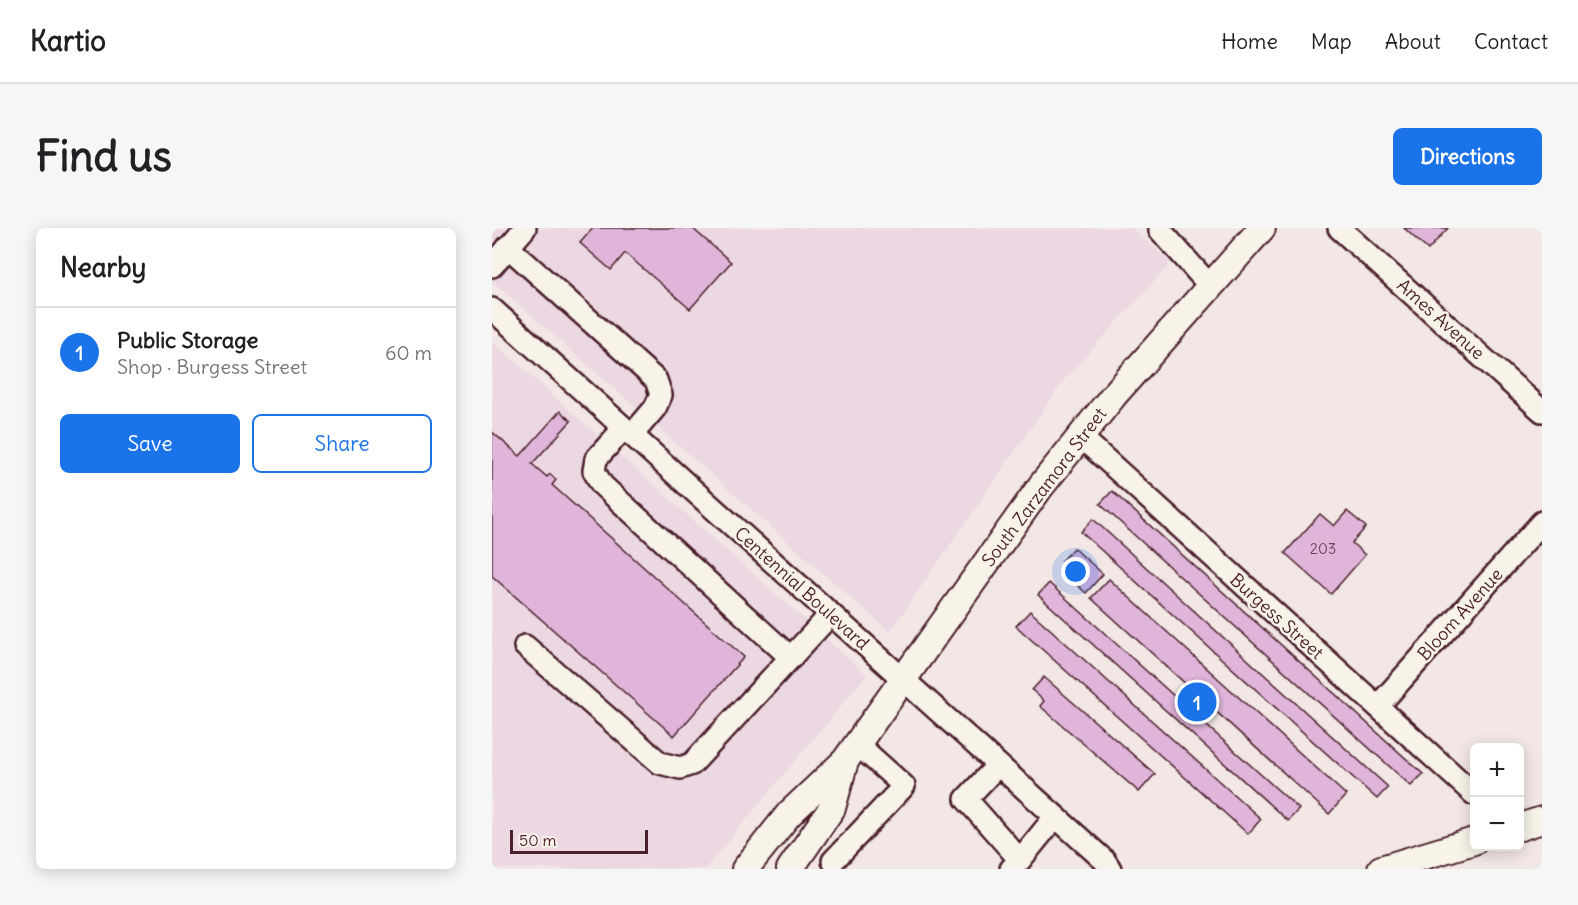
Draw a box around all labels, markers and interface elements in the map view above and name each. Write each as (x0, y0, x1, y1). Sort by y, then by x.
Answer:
text: Kartio (30, 23, 106, 59)
text: Home (1221, 28, 1278, 55)
text: Map (1311, 28, 1352, 55)
text: About (1385, 28, 1441, 55)
text: Contact (1474, 28, 1548, 55)
button: Directions (1393, 128, 1542, 185)
text: Find us (36, 130, 172, 182)
text: Nearby (60, 251, 146, 284)
street label: Ames Avenue (1392, 274, 1490, 364)
text: Public Storage (117, 326, 258, 354)
text: 1 (76, 340, 83, 365)
text: 60 m (385, 340, 432, 365)
text: Shop · Burgess Street (117, 354, 307, 379)
street label: South Zarzamora Street (977, 403, 1111, 571)
button: Save (60, 414, 240, 473)
button: Share (252, 414, 432, 473)
street label: Centennial Boulevard (730, 522, 874, 655)
house number: 203 (1310, 539, 1336, 558)
your location (1061, 557, 1090, 586)
street label: Bloom Avenue (1412, 563, 1508, 665)
street label: Burgess Street (1225, 568, 1329, 664)
pin: 1 (1178, 680, 1216, 724)
map controls (1470, 743, 1524, 851)
button: + (1470, 743, 1524, 797)
button: − (1470, 797, 1524, 851)
scale bar (510, 827, 648, 854)
text: 50 m (519, 830, 557, 850)

